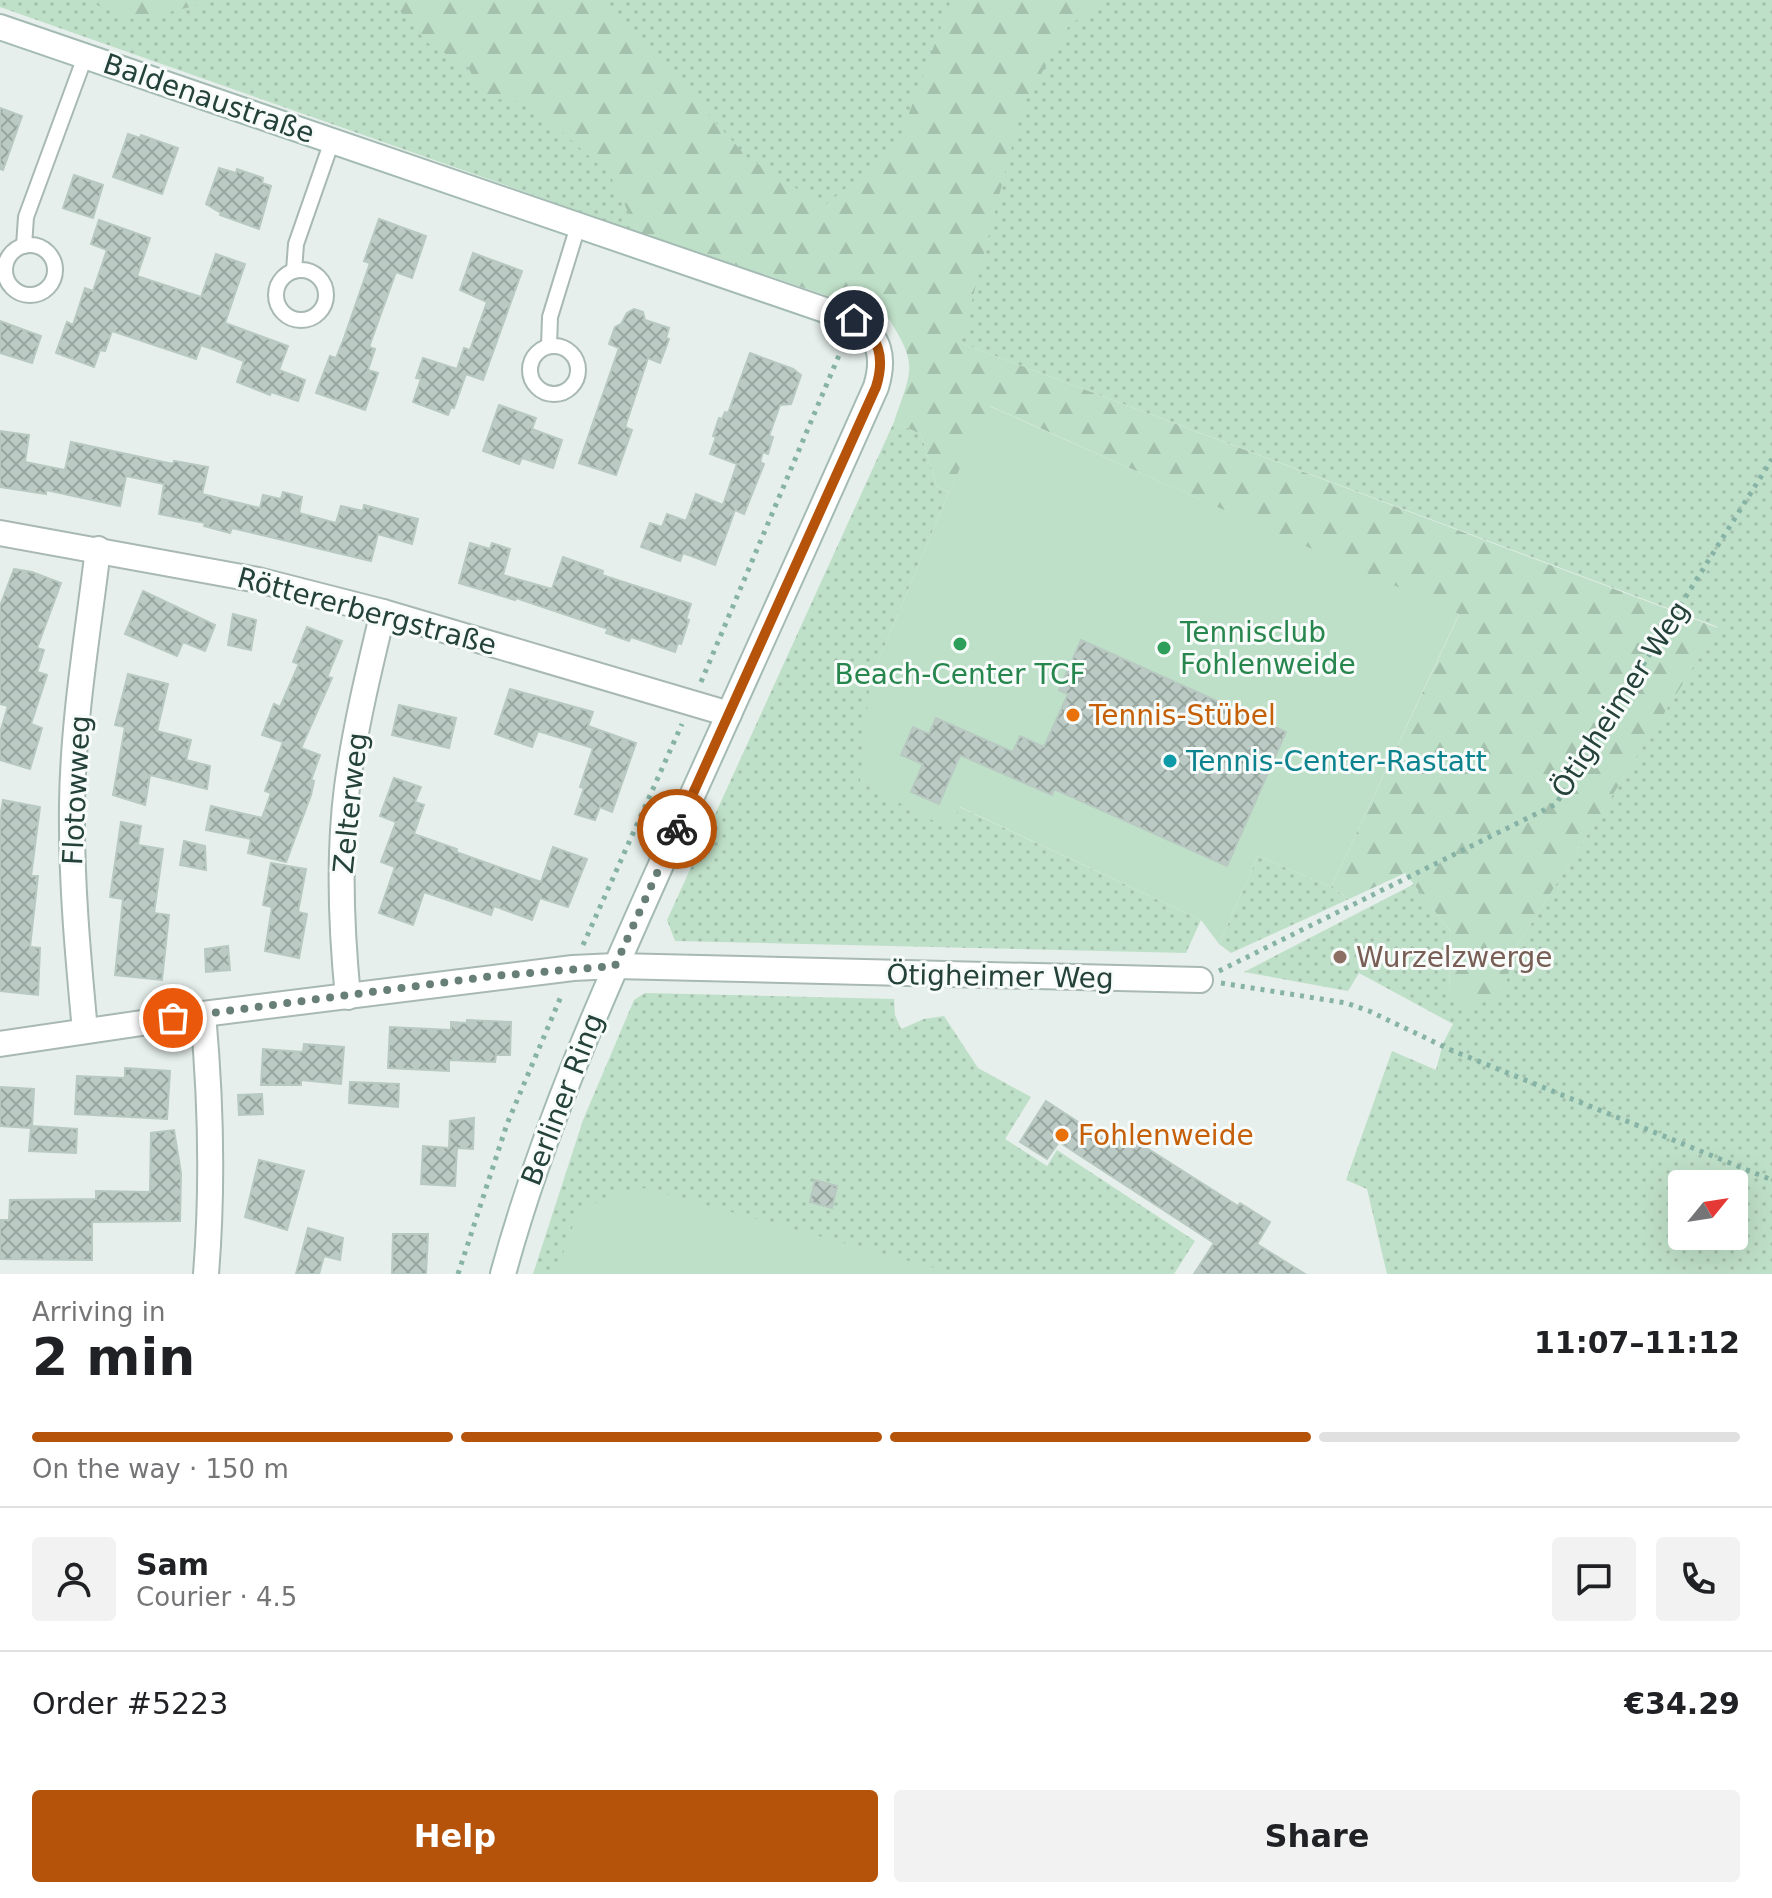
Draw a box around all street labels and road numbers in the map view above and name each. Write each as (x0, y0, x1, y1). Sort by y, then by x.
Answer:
street label: Baldenaustraße (99, 47, 319, 150)
street label: Röttererbergstraße (234, 561, 500, 662)
street label: Ötigheimer Weg (1544, 594, 1696, 804)
street label: Flotowweg (56, 714, 97, 866)
street label: Zelterweg (327, 731, 374, 875)
street label: Ötigheimer Weg (886, 957, 1114, 995)
street label: Berliner Ring (515, 1008, 610, 1190)

